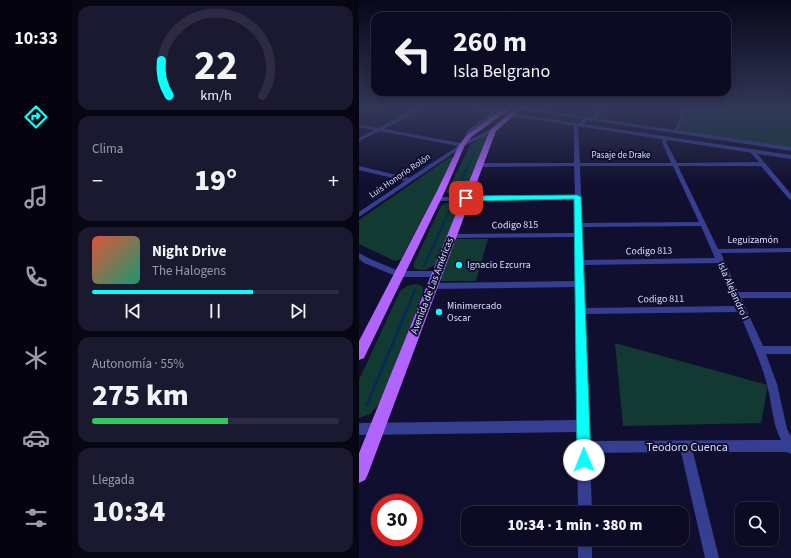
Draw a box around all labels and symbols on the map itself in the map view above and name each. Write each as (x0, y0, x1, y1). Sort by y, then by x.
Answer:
street label: Pasaje de Drake (591, 149, 651, 162)
street label: Luis Honorio Rolón (367, 151, 433, 201)
pin (449, 181, 483, 215)
street label: Codigo 815 (492, 218, 538, 232)
street label: Leguizamón (728, 233, 778, 247)
street label: Avenida de Las Américas (407, 236, 457, 336)
street label: Codigo 813 (626, 244, 672, 258)
place label: Ignacio Ezcurra (467, 258, 531, 272)
marker: Ignacio Ezcurra (454, 260, 464, 270)
street label: Isla Alejandro I (714, 260, 752, 322)
street label: Codigo 811 (638, 292, 684, 306)
place label: Minimercado Oscar (447, 299, 502, 325)
marker: Minimercado Oscar (434, 307, 444, 317)
position arrow (563, 439, 605, 481)
street label: Teodoro Cuenca (646, 439, 728, 456)
speed limit sign: 30 (371, 494, 423, 546)

